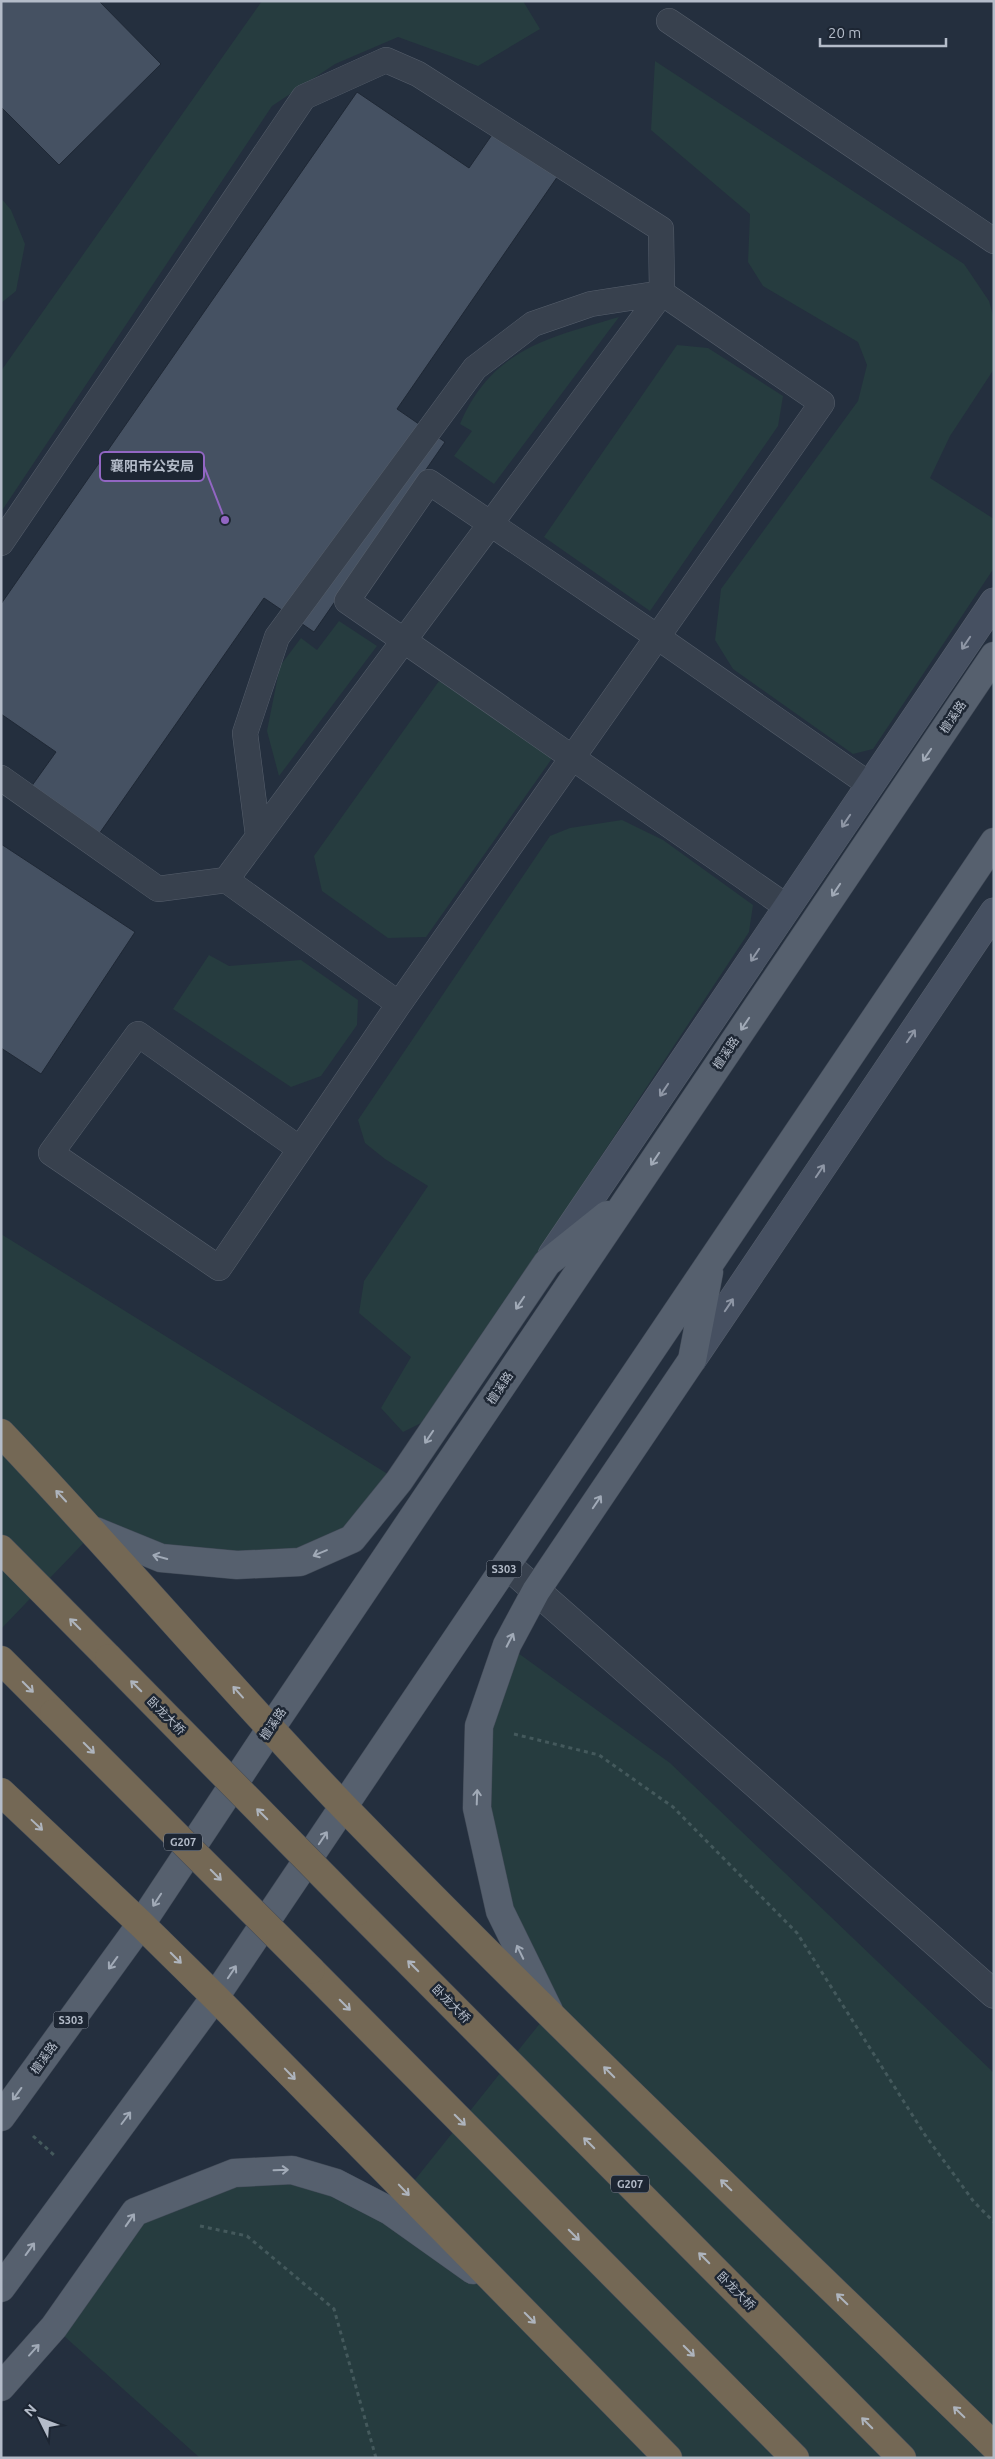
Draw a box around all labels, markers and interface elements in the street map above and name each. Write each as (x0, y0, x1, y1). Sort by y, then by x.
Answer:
scale bar (820, 15, 946, 47)
text: 20 m (828, 24, 861, 41)
callout: 襄阳市公安局 (100, 452, 204, 481)
text: 襄阳市公安局 (110, 458, 194, 474)
one-way arrow (961, 635, 971, 649)
street label: 檀溪路 (937, 698, 968, 735)
one-way arrow (922, 748, 932, 762)
one-way arrow (841, 813, 851, 827)
one-way arrow (831, 882, 841, 896)
one-way arrow (750, 948, 760, 962)
one-way arrow (740, 1017, 750, 1031)
one-way arrow (906, 1029, 916, 1043)
street label: 檀溪路 (710, 1034, 741, 1071)
one-way arrow (659, 1083, 669, 1097)
one-way arrow (649, 1152, 660, 1166)
one-way arrow (815, 1164, 825, 1178)
one-way arrow (515, 1296, 525, 1310)
one-way arrow (724, 1299, 734, 1313)
street label: 檀溪路 (484, 1369, 515, 1406)
one-way arrow (424, 1430, 434, 1444)
one-way arrow (55, 1490, 67, 1502)
one-way arrow (591, 1495, 602, 1509)
one-way arrow (313, 1549, 328, 1559)
one-way arrow (152, 1552, 168, 1561)
road number: S303 (486, 1560, 522, 1578)
one-way arrow (69, 1617, 81, 1630)
one-way arrow (505, 1632, 515, 1647)
one-way arrow (130, 1679, 142, 1692)
one-way arrow (22, 1680, 34, 1693)
one-way arrow (232, 1685, 244, 1698)
street label: 卧龙大桥 (145, 1694, 188, 1737)
street label: 檀溪路 (257, 1705, 288, 1742)
one-way arrow (82, 1741, 94, 1753)
one-way arrow (472, 1789, 482, 1805)
one-way arrow (256, 1807, 268, 1820)
one-way arrow (30, 1819, 43, 1831)
one-way arrow (318, 1831, 328, 1845)
road number: G207 (164, 1834, 202, 1850)
one-way arrow (210, 1869, 222, 1881)
one-way arrow (152, 1893, 162, 1907)
one-way arrow (515, 1945, 524, 1960)
one-way arrow (170, 1952, 182, 1964)
one-way arrow (108, 1956, 118, 1970)
one-way arrow (407, 1960, 419, 1972)
one-way arrow (227, 1966, 237, 1980)
street label: 卧龙大桥 (430, 1982, 473, 2025)
one-way arrow (339, 1998, 351, 2010)
road number: S303 (54, 2012, 88, 2028)
street label: 檀溪路 (28, 2039, 59, 2076)
one-way arrow (603, 2066, 616, 2078)
one-way arrow (284, 2067, 296, 2080)
one-way arrow (12, 2087, 22, 2101)
one-way arrow (121, 2111, 131, 2125)
one-way arrow (454, 2114, 466, 2126)
one-way arrow (583, 2137, 595, 2149)
one-way arrow (273, 2166, 289, 2175)
road number: G207 (611, 2176, 649, 2192)
one-way arrow (720, 2179, 732, 2191)
one-way arrow (398, 2183, 410, 2196)
one-way arrow (125, 2213, 135, 2227)
one-way arrow (568, 2229, 580, 2242)
one-way arrow (25, 2242, 35, 2256)
one-way arrow (697, 2252, 710, 2264)
street label: 卧龙大桥 (715, 2269, 758, 2312)
one-way arrow (836, 2293, 849, 2305)
one-way arrow (524, 2312, 536, 2324)
one-way arrow (28, 2344, 39, 2357)
one-way arrow (683, 2345, 695, 2357)
north arrow (15, 2394, 65, 2444)
text: N (21, 2401, 40, 2420)
one-way arrow (953, 2406, 965, 2418)
one-way arrow (861, 2417, 874, 2429)

